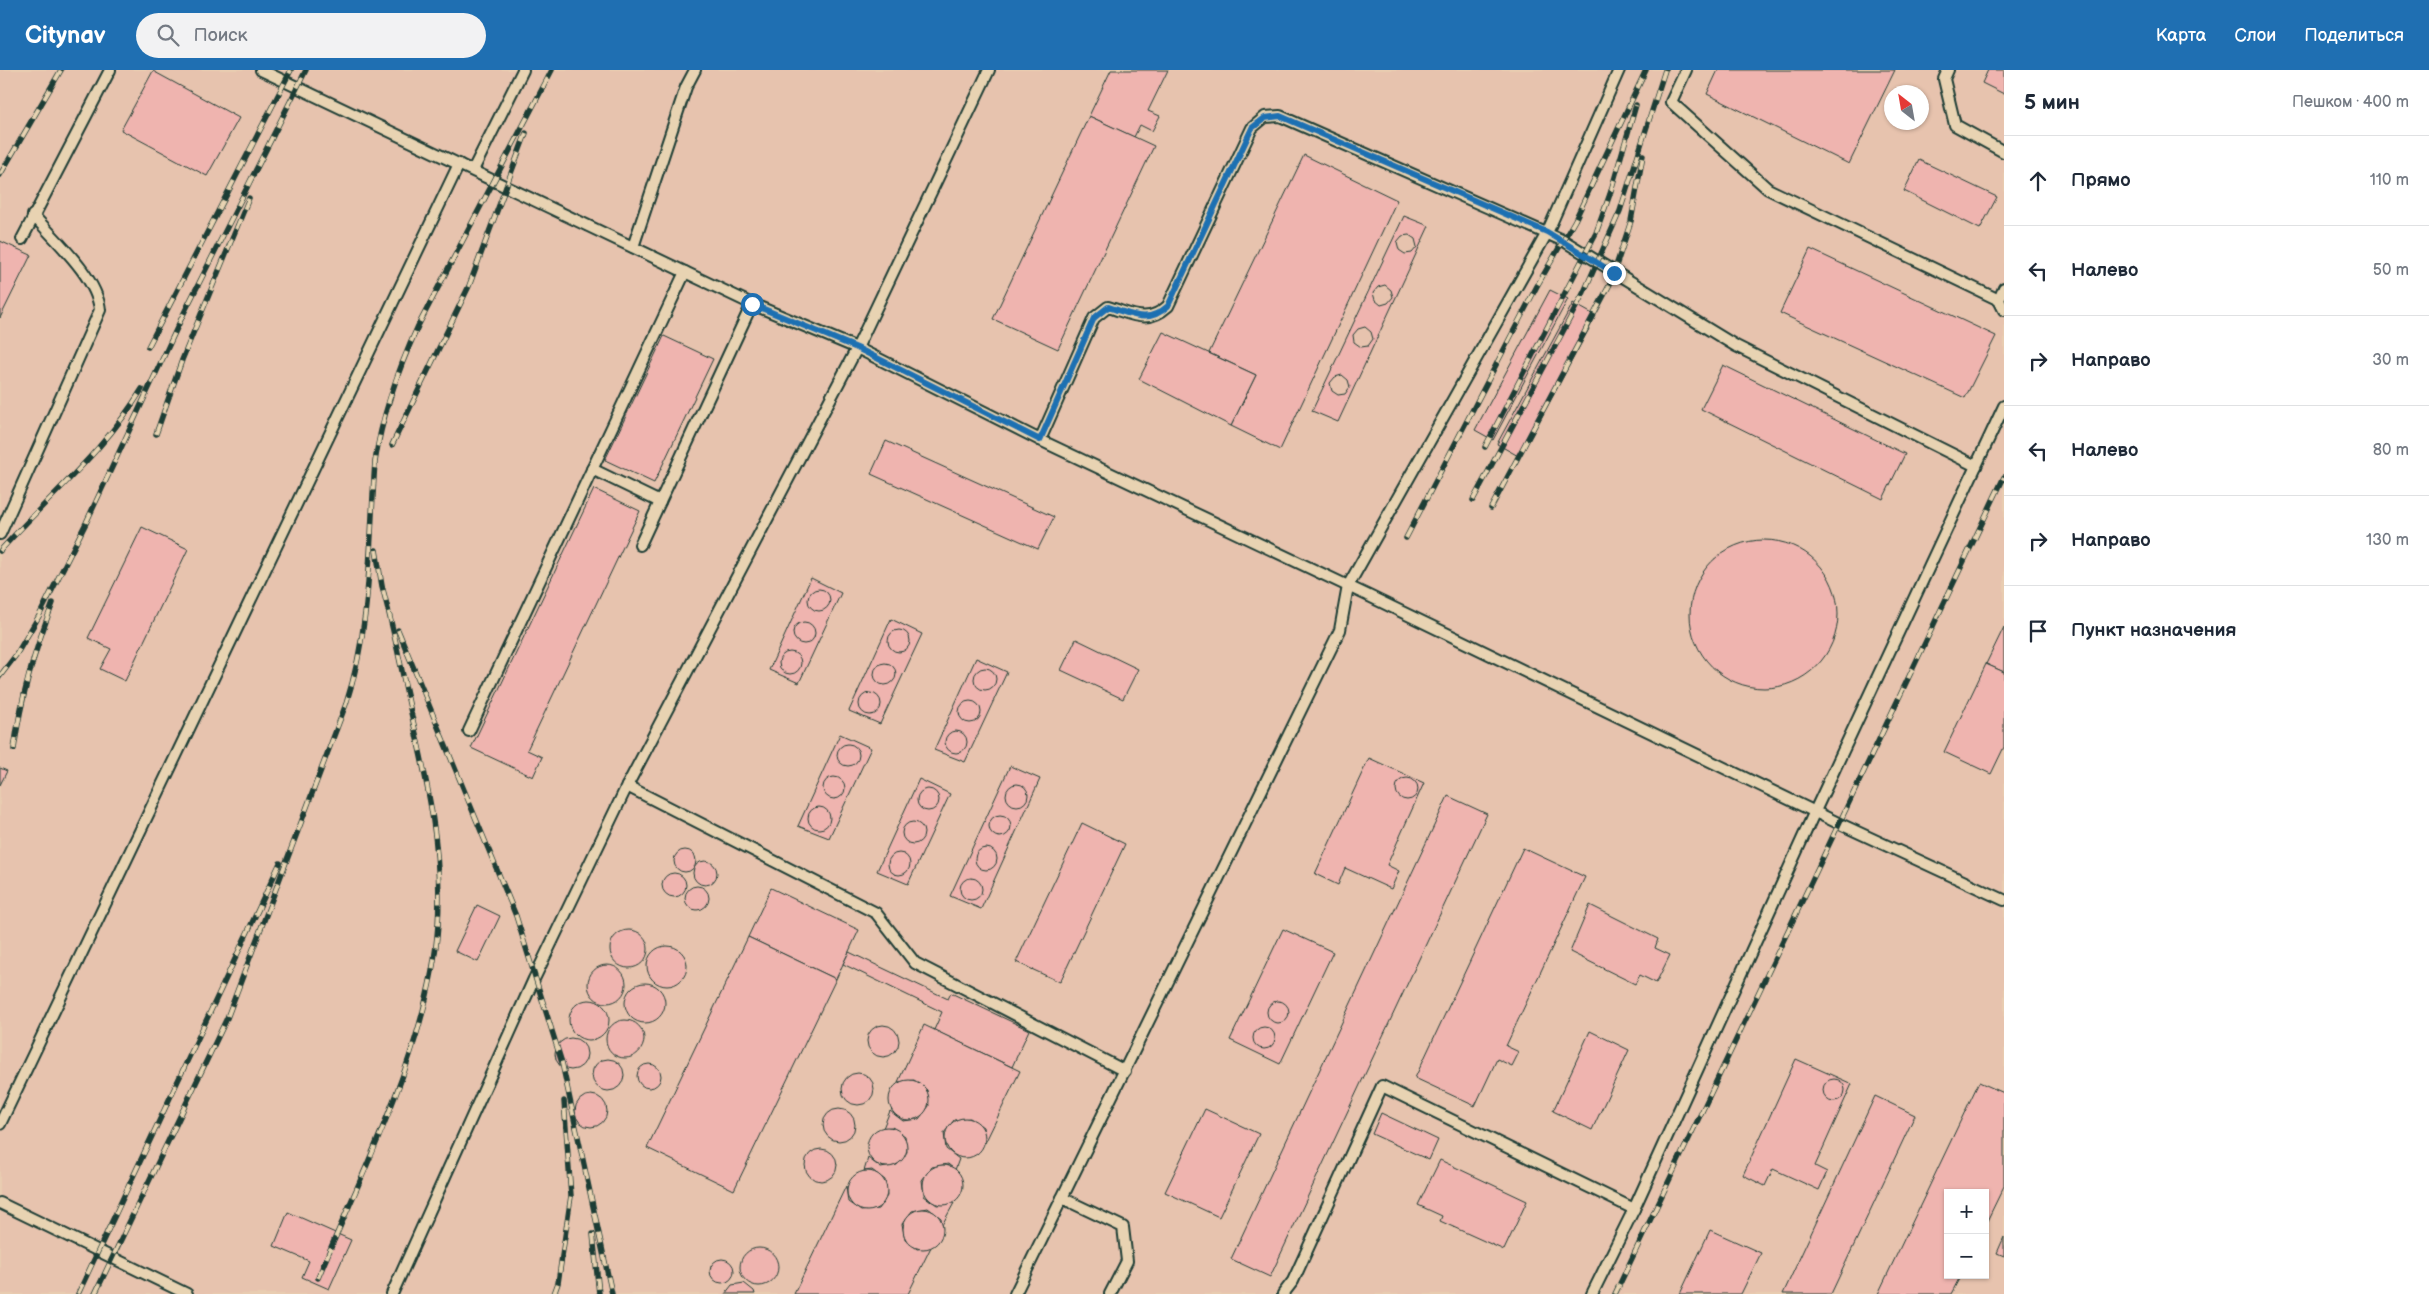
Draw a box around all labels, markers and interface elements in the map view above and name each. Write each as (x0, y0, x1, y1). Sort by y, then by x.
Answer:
search box (136, 13, 486, 58)
text: Citynav (25, 21, 106, 50)
icon: search (154, 21, 182, 49)
text: Поиск (194, 24, 248, 47)
text: Карта (2156, 25, 2206, 46)
text: Слои (2234, 25, 2276, 46)
text: Поделиться (2304, 25, 2404, 46)
north arrow (1884, 85, 1929, 130)
text: 5 мин (2024, 90, 2080, 115)
text: Пешком · 400 m (2292, 93, 2409, 112)
icon: ahead (2024, 167, 2052, 195)
text: Прямо (2071, 169, 2131, 192)
text: 110 m (2370, 171, 2409, 190)
icon: left (2024, 257, 2052, 285)
text: Налево (2071, 259, 2138, 282)
text: 50 m (2373, 261, 2409, 280)
route end (1603, 262, 1626, 285)
route start (741, 293, 764, 316)
icon: right (2024, 347, 2052, 375)
text: Направо (2071, 349, 2151, 372)
text: 30 m (2372, 351, 2409, 370)
icon: left (2024, 437, 2052, 465)
text: Налево (2071, 439, 2138, 462)
text: 80 m (2373, 441, 2409, 460)
icon: right (2024, 527, 2052, 555)
text: Направо (2071, 529, 2151, 552)
text: 130 m (2366, 531, 2409, 550)
icon: arrive (2024, 617, 2052, 645)
text: Пункт назначения (2071, 619, 2236, 642)
map controls (1944, 1189, 1989, 1279)
button: + (1944, 1189, 1989, 1234)
button: − (1944, 1234, 1989, 1279)

